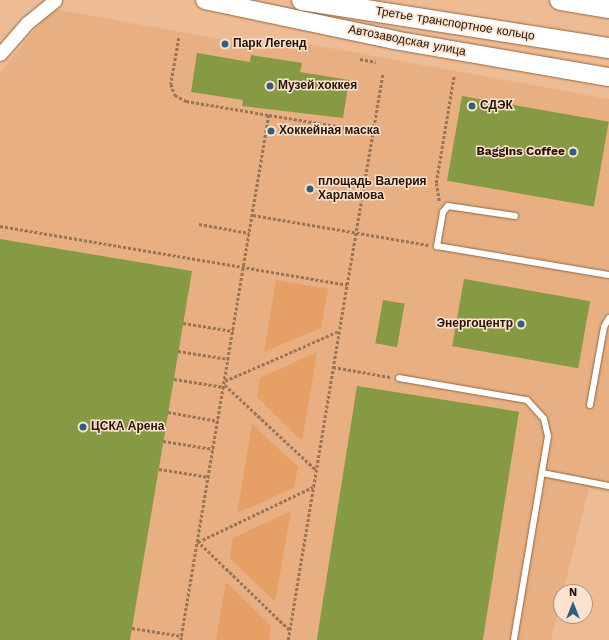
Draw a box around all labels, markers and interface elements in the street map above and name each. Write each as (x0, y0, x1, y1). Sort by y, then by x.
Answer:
street label: Третье транспортное кольцо (374, 4, 536, 44)
street label: Автозаводская улица (347, 23, 467, 59)
place label: Парк Легенд (233, 37, 307, 51)
marker: Парк Легенд (220, 39, 230, 49)
place label: Музей хоккея (278, 79, 357, 93)
marker: Музей хоккея (265, 81, 275, 91)
place label: СДЭК (480, 99, 513, 113)
marker: СДЭК (467, 101, 477, 111)
place label: Хоккейная маска (279, 124, 379, 138)
marker: Хоккейная маска (266, 126, 276, 136)
place label: Baggins Coffee (477, 145, 565, 159)
marker: Baggins Coffee (568, 147, 578, 157)
place label: площадь Валерия Харламова (318, 175, 427, 203)
marker: площадь Валерия Харламова (305, 184, 315, 194)
place label: Энергоцентр (437, 317, 513, 331)
marker: Энергоцентр (516, 319, 526, 329)
place label: ЦСКА Арена (91, 420, 164, 434)
marker: ЦСКА Арена (78, 422, 88, 432)
north arrow (553, 584, 593, 624)
text: N (569, 586, 577, 599)

